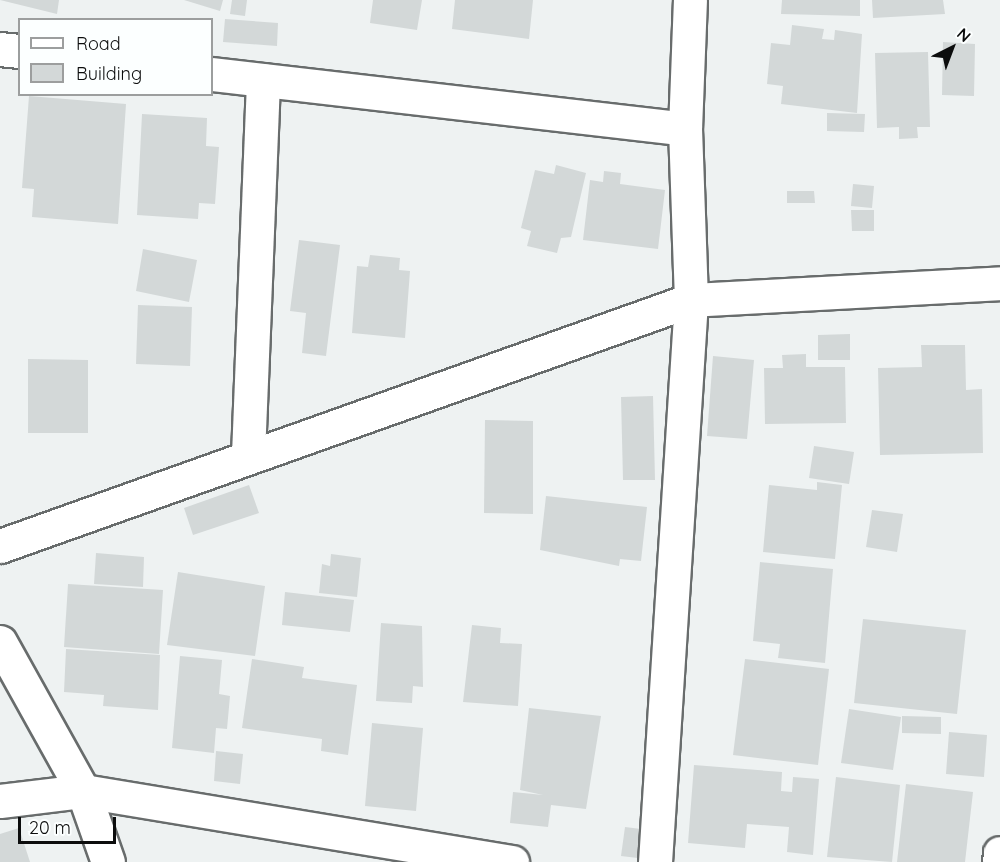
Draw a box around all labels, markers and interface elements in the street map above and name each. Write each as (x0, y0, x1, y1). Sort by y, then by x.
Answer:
legend (18, 18, 213, 96)
north arrow (922, 18, 982, 78)
text: N (953, 23, 975, 46)
text: Road (76, 32, 121, 55)
text: Building (76, 62, 142, 85)
scale bar (21, 805, 118, 843)
text: 20 m (29, 816, 71, 839)

